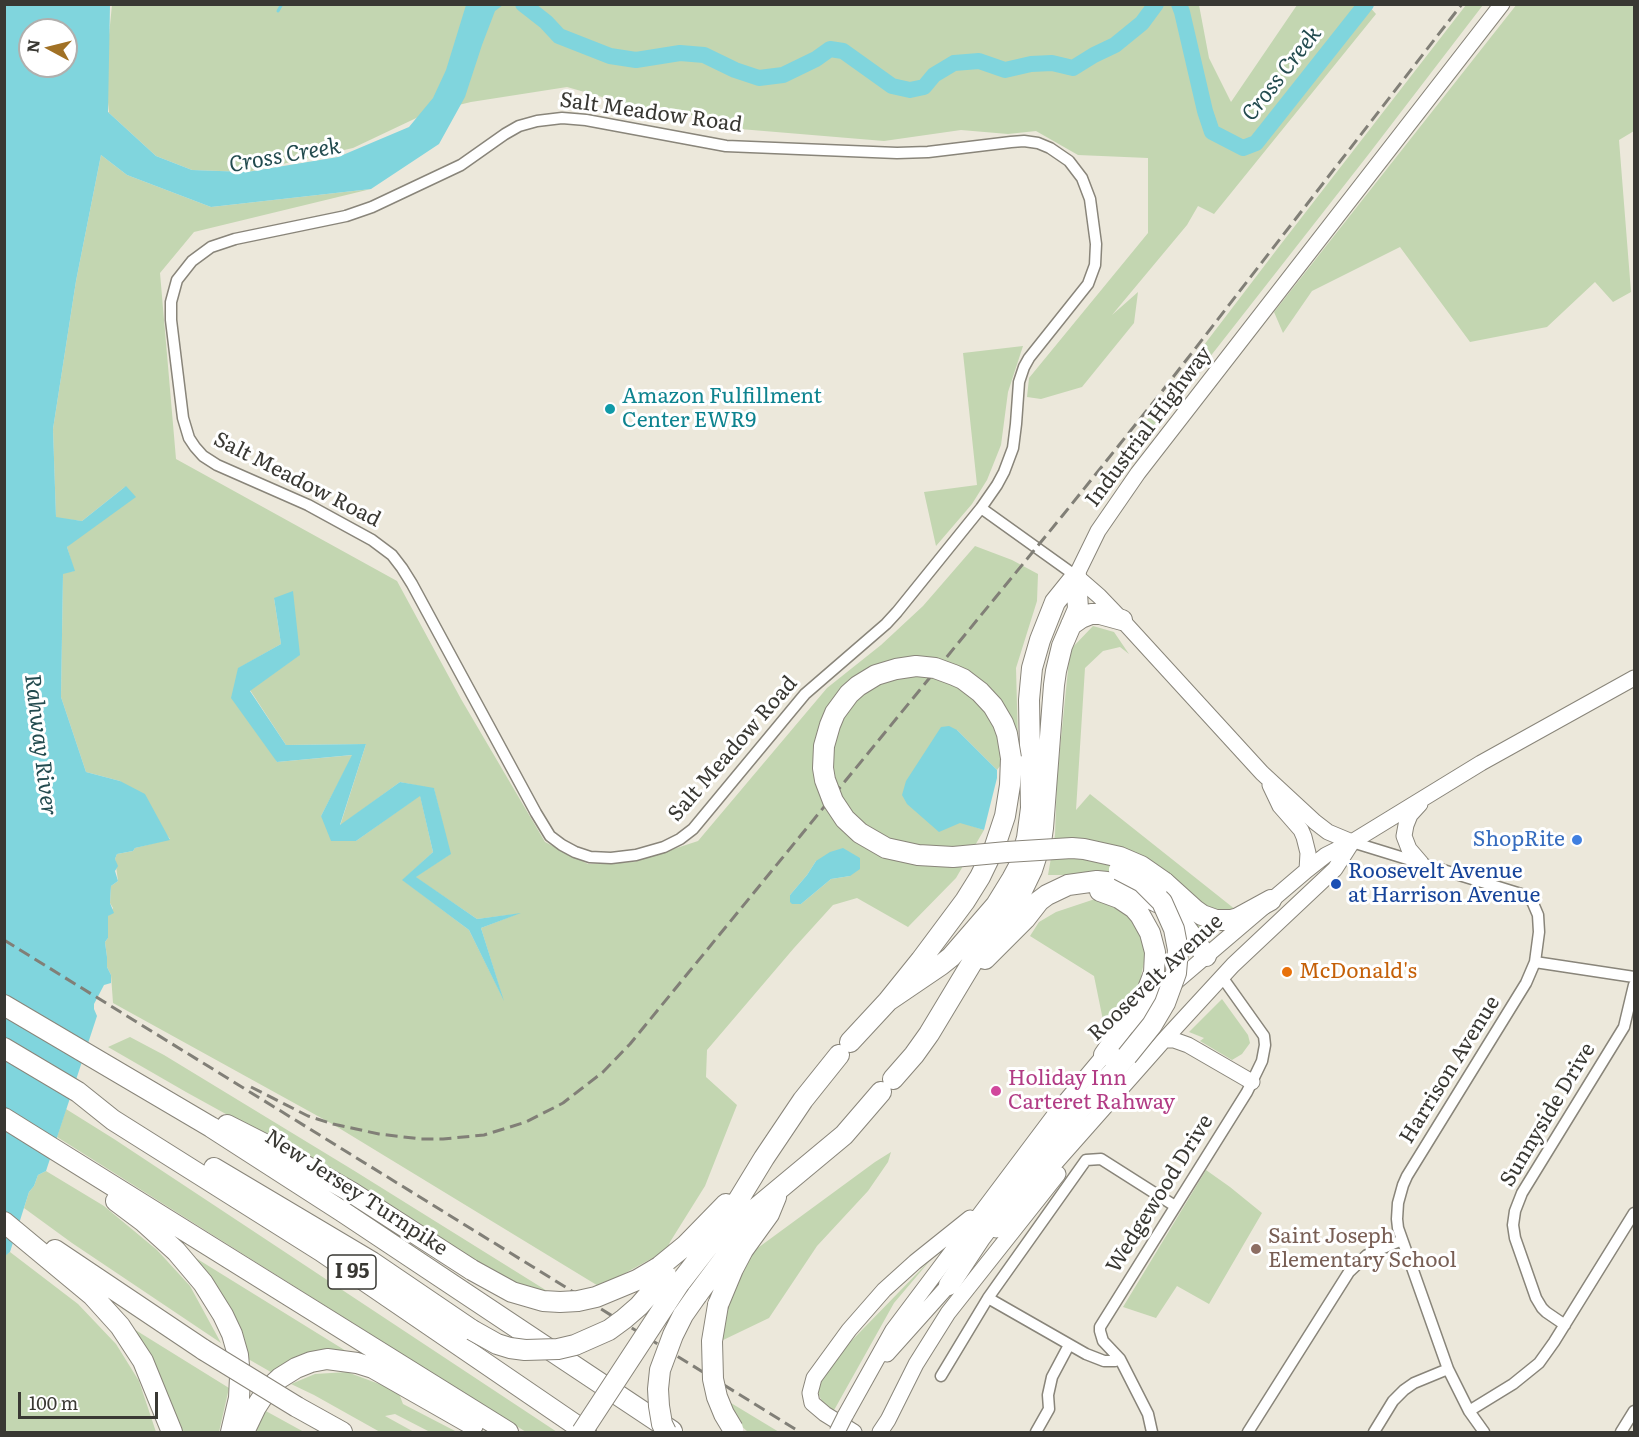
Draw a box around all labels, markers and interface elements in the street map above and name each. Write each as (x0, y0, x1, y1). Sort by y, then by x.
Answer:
north arrow (18, 18, 78, 78)
water label: Cross Creek (1237, 21, 1327, 127)
text: N (19, 38, 45, 54)
street label: Salt Meadow Road (558, 88, 744, 138)
water label: Cross Creek (227, 133, 343, 179)
street label: Industrial Highway (1080, 342, 1218, 512)
place label: Amazon Fulfillment Center EWR9 (622, 384, 822, 434)
marker: Amazon Fulfillment Center EWR9 (603, 402, 617, 416)
street label: Salt Meadow Road (209, 427, 385, 533)
street label: Salt Meadow Road (663, 671, 803, 827)
water label: Rahway River (18, 673, 62, 817)
place label: ShopRite (1473, 827, 1565, 853)
marker: ShopRite (1570, 833, 1584, 847)
place label: Roosevelt Avenue at Harrison Avenue (1348, 859, 1540, 909)
marker: Roosevelt Avenue at Harrison Avenue (1329, 877, 1343, 891)
street label: Roosevelt Avenue (1084, 909, 1228, 1047)
place label: McDonald's (1299, 959, 1417, 985)
marker: McDonald's (1280, 965, 1294, 979)
street label: Harrison Avenue (1395, 992, 1505, 1148)
street label: Sunnyside Drive (1495, 1039, 1601, 1191)
place label: Holiday Inn Carteret Rahway (1008, 1066, 1175, 1116)
marker: Holiday Inn Carteret Rahway (989, 1084, 1003, 1098)
street label: Wedgewood Drive (1101, 1110, 1219, 1278)
street label: New Jersey Turnpike (260, 1125, 452, 1261)
place label: Saint Joseph Elementary School (1268, 1224, 1457, 1274)
marker: Saint Joseph Elementary School (1249, 1242, 1263, 1256)
road number: I 95 (328, 1255, 376, 1289)
scale bar (21, 1380, 160, 1418)
text: 100 m (29, 1389, 78, 1416)

